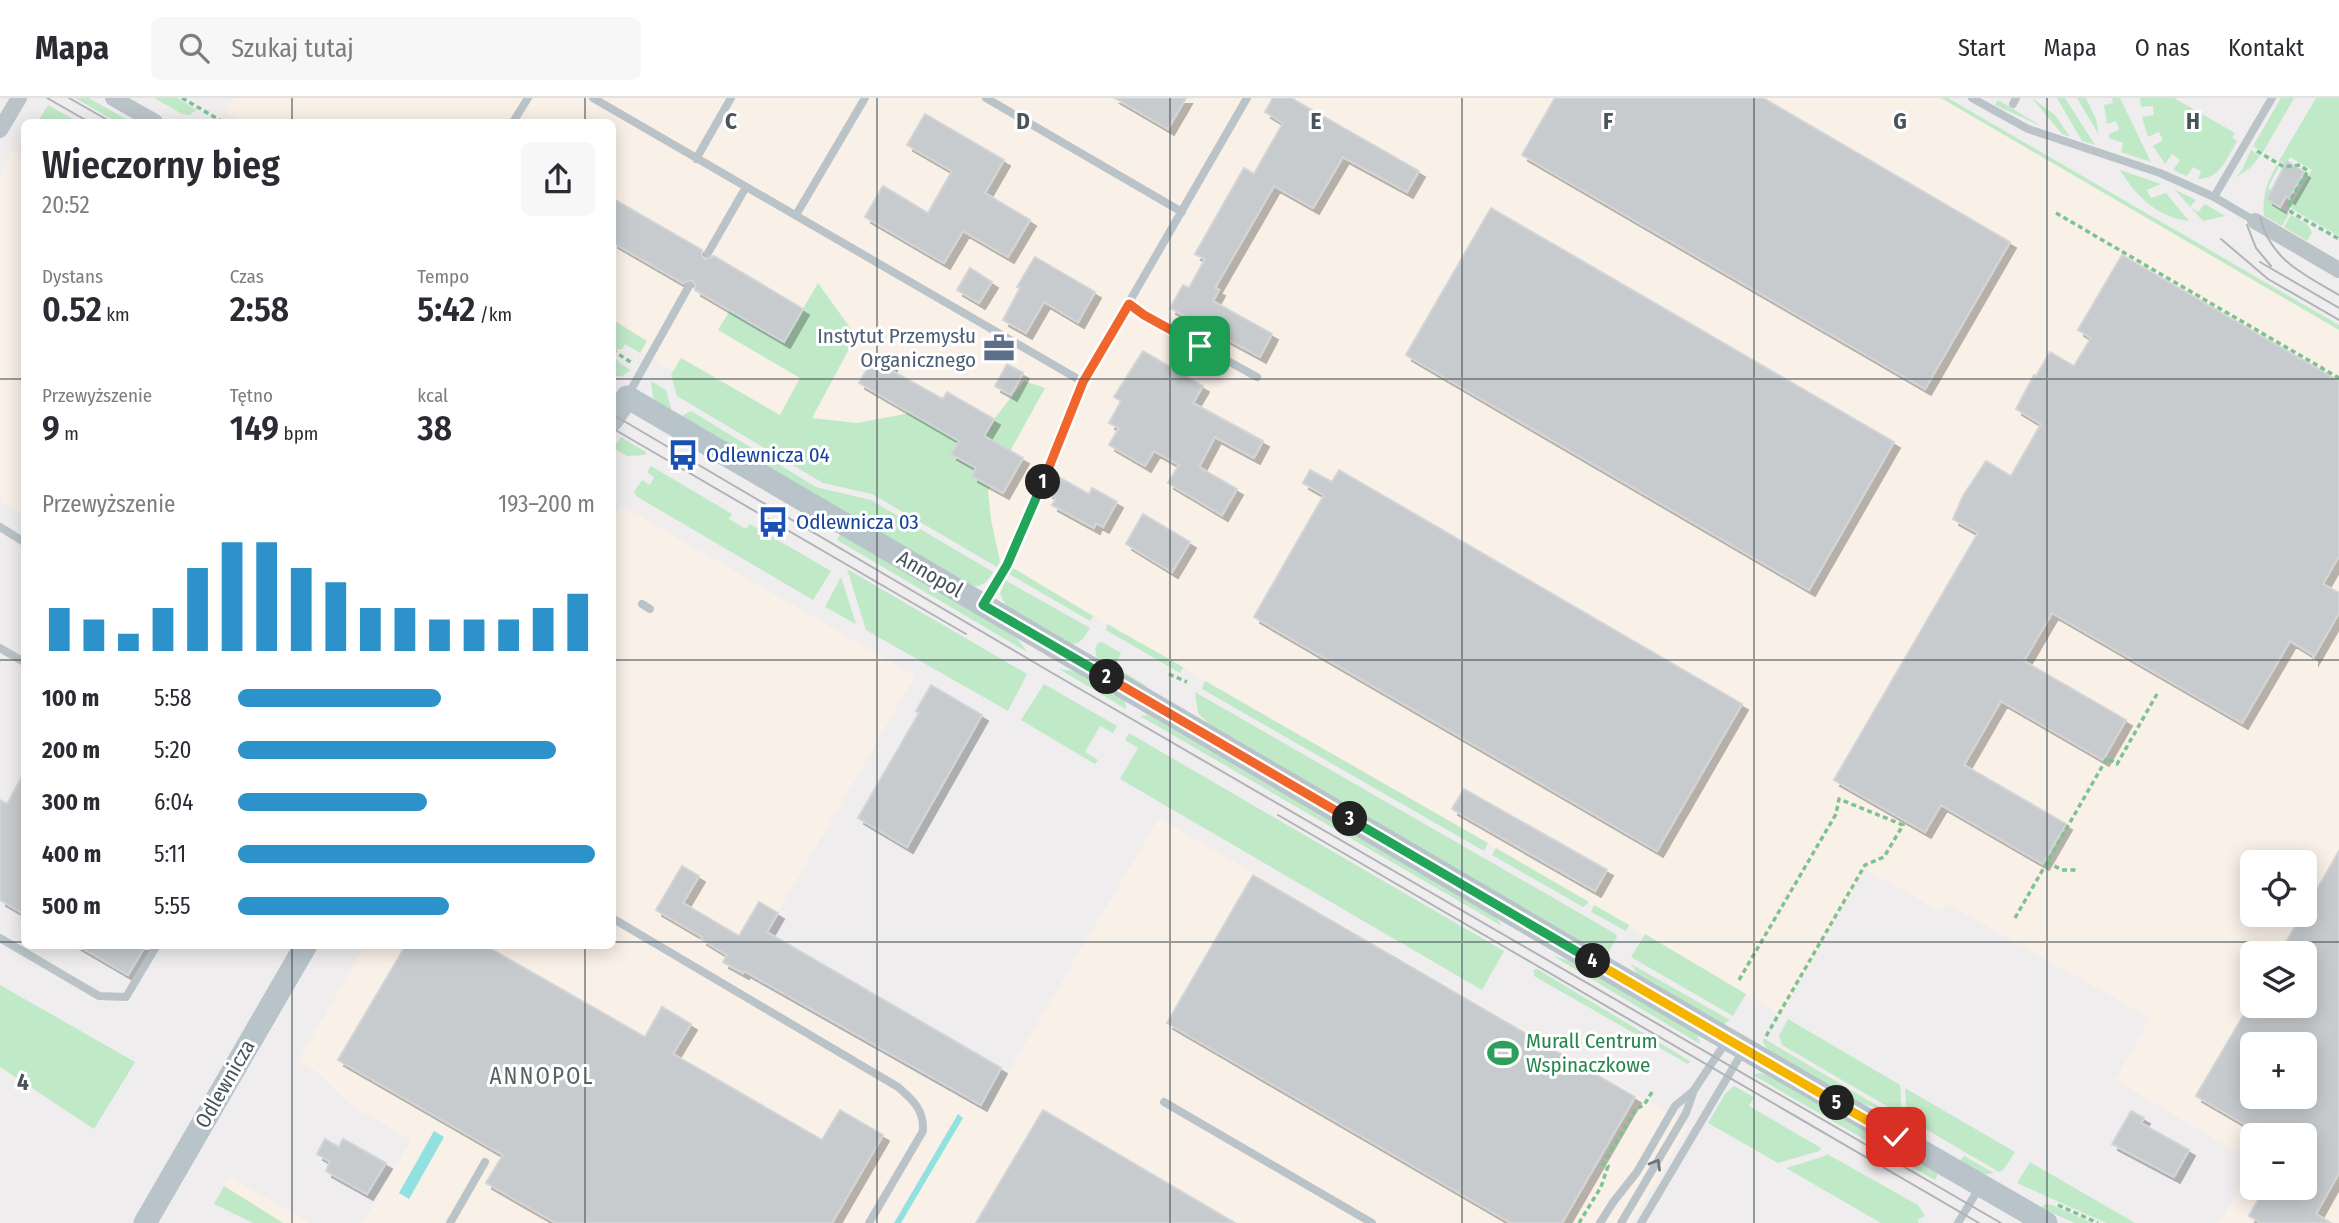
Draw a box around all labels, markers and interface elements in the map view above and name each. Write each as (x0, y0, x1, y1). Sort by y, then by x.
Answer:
search box (151, 17, 641, 80)
text: Mapa (35, 28, 109, 68)
icon: search (175, 29, 213, 67)
text: Szukaj tutaj (231, 33, 354, 64)
text: Start (1958, 34, 2006, 62)
text: Mapa (2044, 34, 2097, 62)
text: O nas (2135, 34, 2190, 62)
text: Kontakt (2228, 34, 2304, 62)
text: C (725, 107, 737, 135)
text: D (1016, 107, 1030, 135)
text: E (1311, 107, 1322, 135)
text: F (1603, 107, 1613, 135)
text: G (1893, 107, 1907, 135)
text: H (2186, 107, 2200, 135)
text: Wieczorny bieg (42, 142, 280, 188)
button: share (521, 142, 595, 216)
text: 20:52 (42, 191, 90, 219)
text: Dystans (42, 265, 103, 288)
text: Czas (230, 265, 264, 288)
text: Tempo (417, 265, 469, 288)
text: 0.52 (42, 288, 102, 330)
text: 2:58 (230, 288, 289, 330)
text: 5:42 (417, 288, 475, 330)
text: km (102, 303, 130, 326)
text: /km (475, 303, 512, 326)
pin (1170, 316, 1230, 376)
place label: Instytut Przemysłu Organicznego (817, 323, 976, 373)
icon: arrive (1181, 327, 1219, 365)
office icon: Instytut Przemysłu Organicznego (982, 331, 1016, 365)
text: Przewyższenie (42, 384, 152, 407)
text: Tętno (230, 384, 273, 407)
text: kcal (417, 384, 448, 407)
text: 9 (42, 407, 60, 449)
text: 149 (230, 407, 279, 449)
text: 38 (417, 407, 452, 449)
text: m (60, 422, 79, 445)
text: bpm (279, 422, 318, 445)
bus stop icon: Odlewnicza 04 (666, 438, 700, 472)
place label: Odlewnicza 04 (706, 442, 830, 468)
pin: 1 (1026, 464, 1060, 500)
text: 1 (1038, 470, 1047, 493)
text: Przewyższenie (42, 490, 175, 518)
text: 193–200 m (498, 490, 595, 518)
bus stop icon: Odlewnicza 03 (756, 505, 790, 539)
place label: Odlewnicza 03 (796, 509, 919, 535)
street label: Annopol (892, 545, 968, 603)
pin: 2 (1090, 660, 1124, 694)
text: 2 (1102, 665, 1111, 688)
text: 100 m (42, 684, 99, 712)
text: 5:58 (154, 684, 192, 712)
text: 200 m (42, 736, 100, 764)
text: 5:20 (154, 736, 192, 764)
text: 300 m (42, 788, 100, 816)
text: 6:04 (154, 788, 193, 816)
pin: 3 (1332, 802, 1368, 836)
text: 3 (1345, 807, 1354, 830)
text: 400 m (42, 840, 101, 868)
text: 5:11 (154, 840, 186, 868)
map controls (2240, 850, 2317, 1200)
button: locate (2240, 850, 2317, 927)
text: 500 m (42, 892, 101, 920)
text: 5:55 (154, 892, 191, 920)
button: layers (2240, 941, 2317, 1018)
pin: 4 (1576, 944, 1610, 978)
text: 4 (1588, 949, 1597, 972)
place label: Murall Centrum Wspinaczkowe (1526, 1028, 1658, 1078)
button: + (2240, 1032, 2317, 1109)
street label: Odlewnicza (189, 1035, 261, 1133)
sports icon: Murall Centrum Wspinaczkowe (1486, 1036, 1520, 1070)
district label: ANNOPOL (489, 1062, 595, 1090)
text: 4 (17, 1068, 29, 1096)
pin: 5 (1820, 1086, 1854, 1121)
text: 5 (1832, 1091, 1841, 1114)
pin (1866, 1107, 1926, 1167)
icon: check (1877, 1118, 1915, 1156)
button: − (2240, 1123, 2317, 1200)
one-way arrow (1648, 1159, 1661, 1171)

